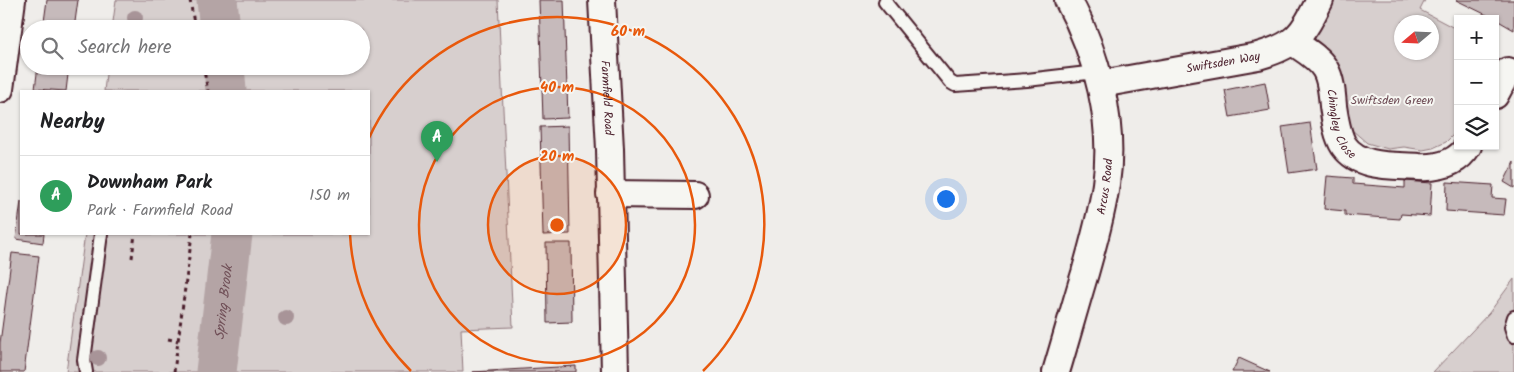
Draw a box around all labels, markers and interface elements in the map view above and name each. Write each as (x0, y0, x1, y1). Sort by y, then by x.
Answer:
north arrow (1394, 15, 1439, 60)
map controls (1454, 15, 1499, 150)
button: + (1454, 15, 1499, 60)
search box (20, 20, 370, 75)
text: 60 m (611, 20, 645, 44)
text: Search here (78, 33, 172, 63)
icon: search (38, 34, 66, 62)
street label: Swiftsden Way (1185, 46, 1262, 78)
street label: Farmfield Road (596, 60, 619, 137)
button: − (1454, 60, 1499, 105)
text: 40 m (540, 76, 574, 100)
street label: Chingley Close (1322, 88, 1361, 164)
park label: Swiftsden Green (1351, 91, 1433, 110)
button: layers (1454, 105, 1499, 150)
text: Nearby (40, 106, 105, 139)
pin: A (421, 121, 453, 162)
text: 20 m (540, 145, 574, 169)
street label: Arcus Road (1091, 157, 1118, 216)
text: Downham Park (87, 168, 212, 198)
text: A (51, 183, 61, 208)
text: 150 m (309, 183, 350, 208)
your location (933, 186, 959, 212)
text: Park · Farmfield Road (87, 198, 233, 223)
centre of rings (548, 216, 566, 234)
water label: Spring Brook (209, 262, 240, 341)

